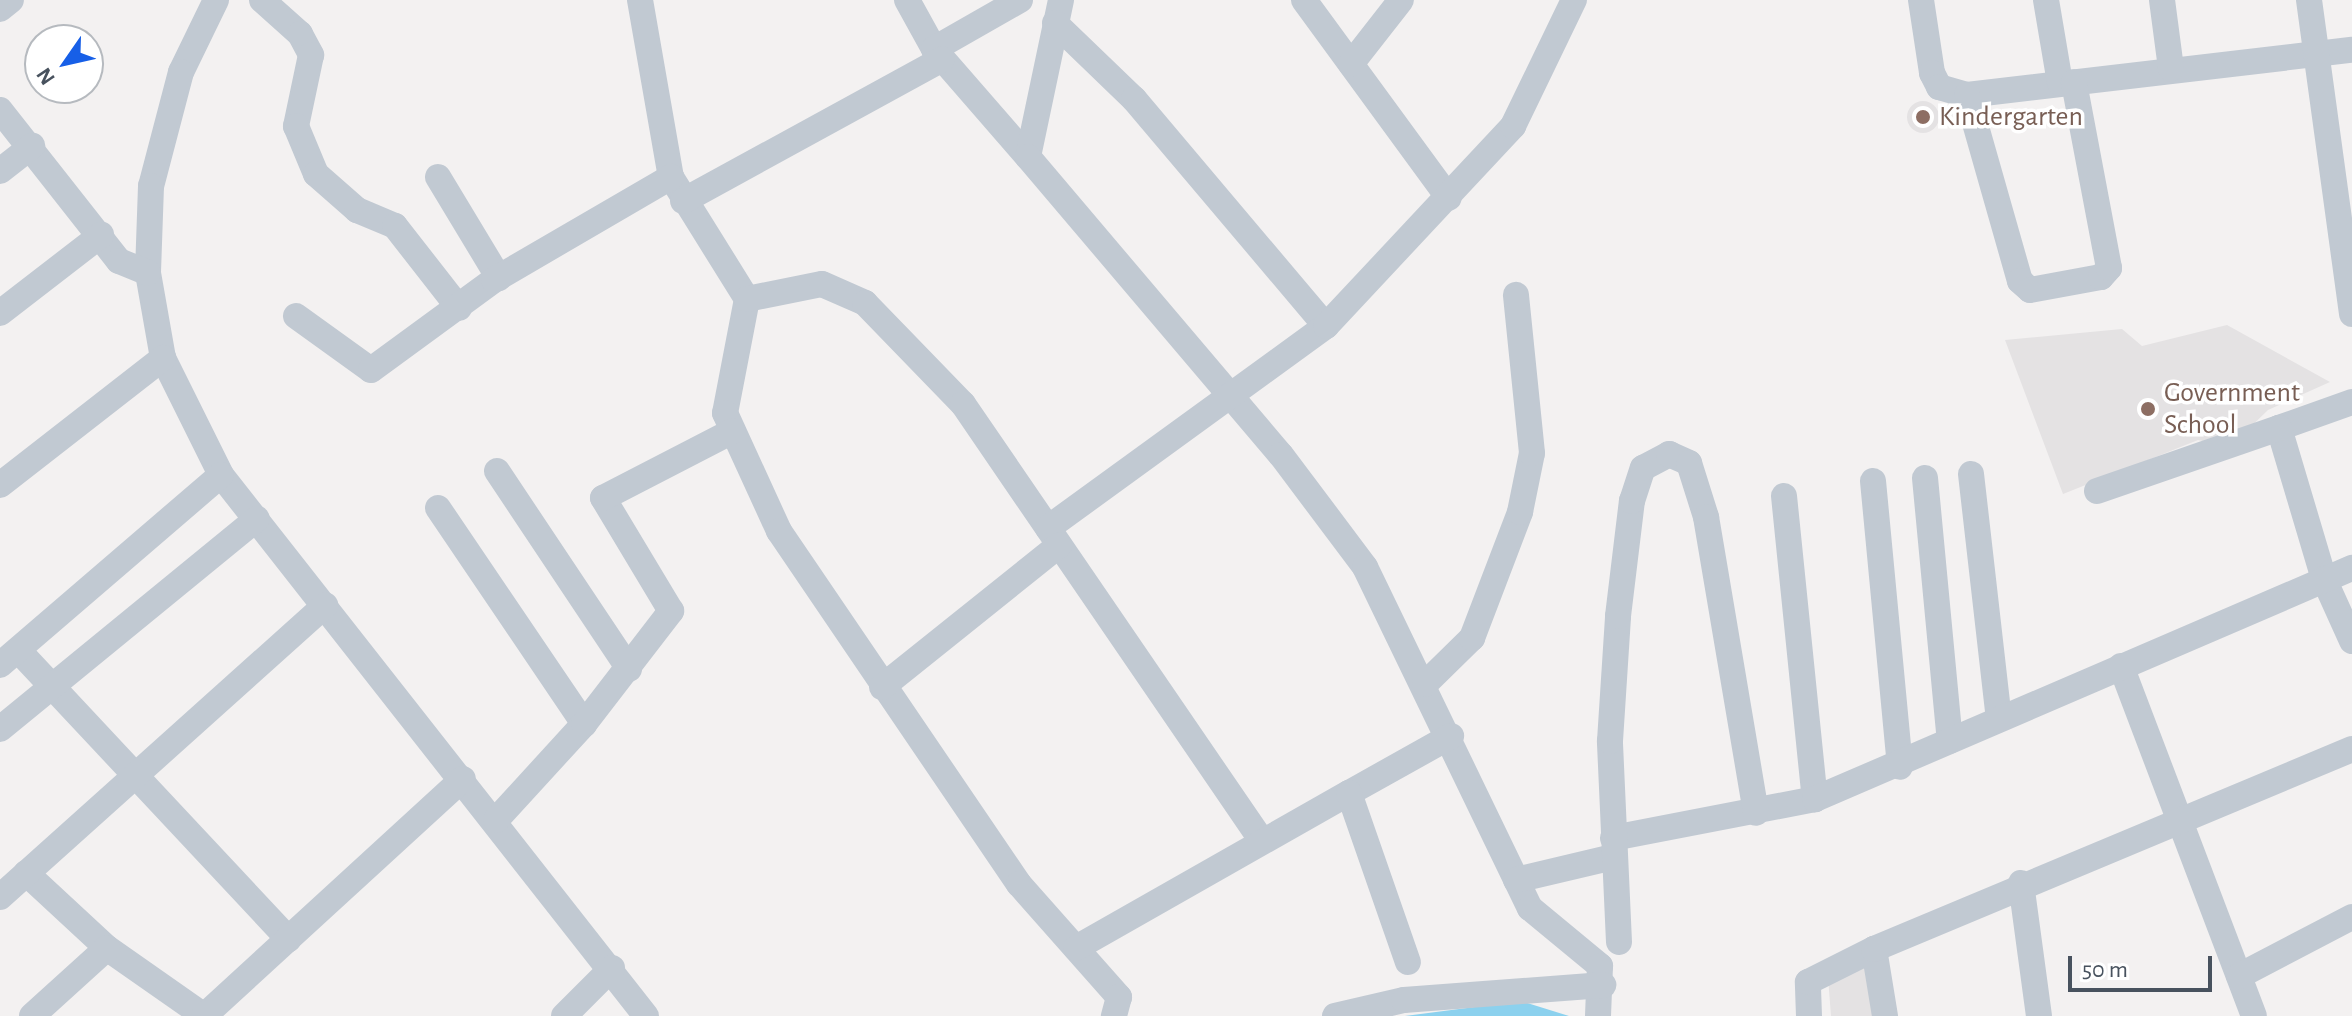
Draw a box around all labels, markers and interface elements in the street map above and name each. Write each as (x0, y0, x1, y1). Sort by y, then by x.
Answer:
north arrow (24, 24, 104, 104)
text: N (32, 64, 59, 89)
place label: Kindergarten (1939, 100, 2083, 134)
marker: Kindergarten (1914, 108, 1932, 126)
place label: Government School (2164, 376, 2300, 442)
marker: Government School (2139, 400, 2157, 418)
scale bar (2072, 940, 2216, 990)
text: 50 m (2082, 958, 2128, 982)

